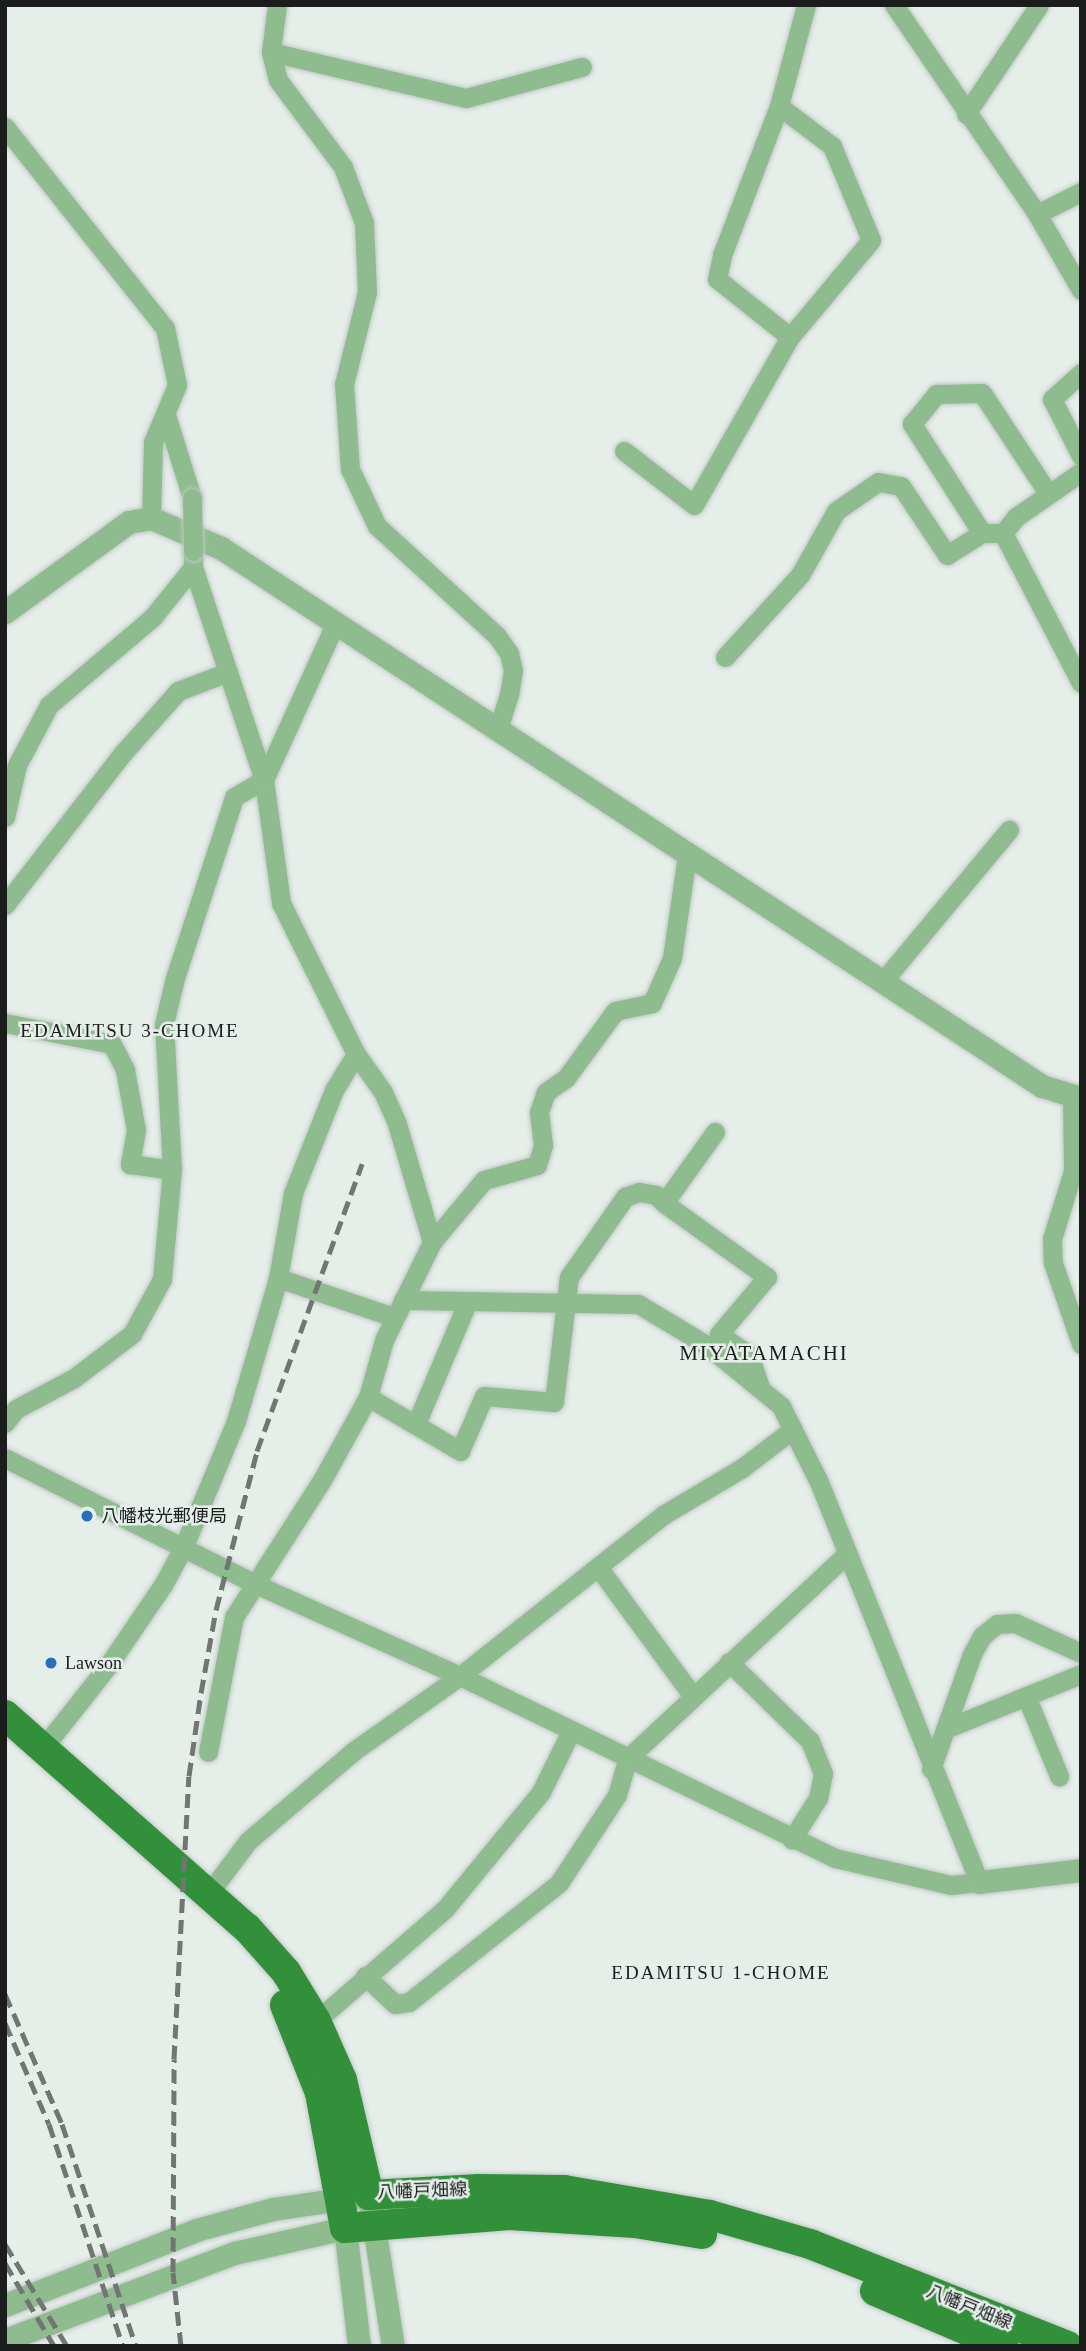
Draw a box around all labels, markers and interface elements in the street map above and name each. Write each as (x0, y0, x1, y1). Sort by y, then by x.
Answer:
district label: EDAMITSU 3-CHOME (22, 1020, 238, 1042)
district label: MIYATAMACHI (681, 1340, 847, 1366)
place label: 八幡枝光郵便局 (101, 1505, 227, 1527)
marker: 八幡枝光郵便局 (79, 1508, 95, 1524)
place label: Lawson (65, 1652, 122, 1674)
marker: Lawson (43, 1655, 59, 1671)
district label: EDAMITSU 1-CHOME (613, 1962, 829, 1984)
street label: 八幡戸畑線 (377, 2179, 467, 2203)
street label: 八幡戸畑線 (923, 2280, 1015, 2334)

